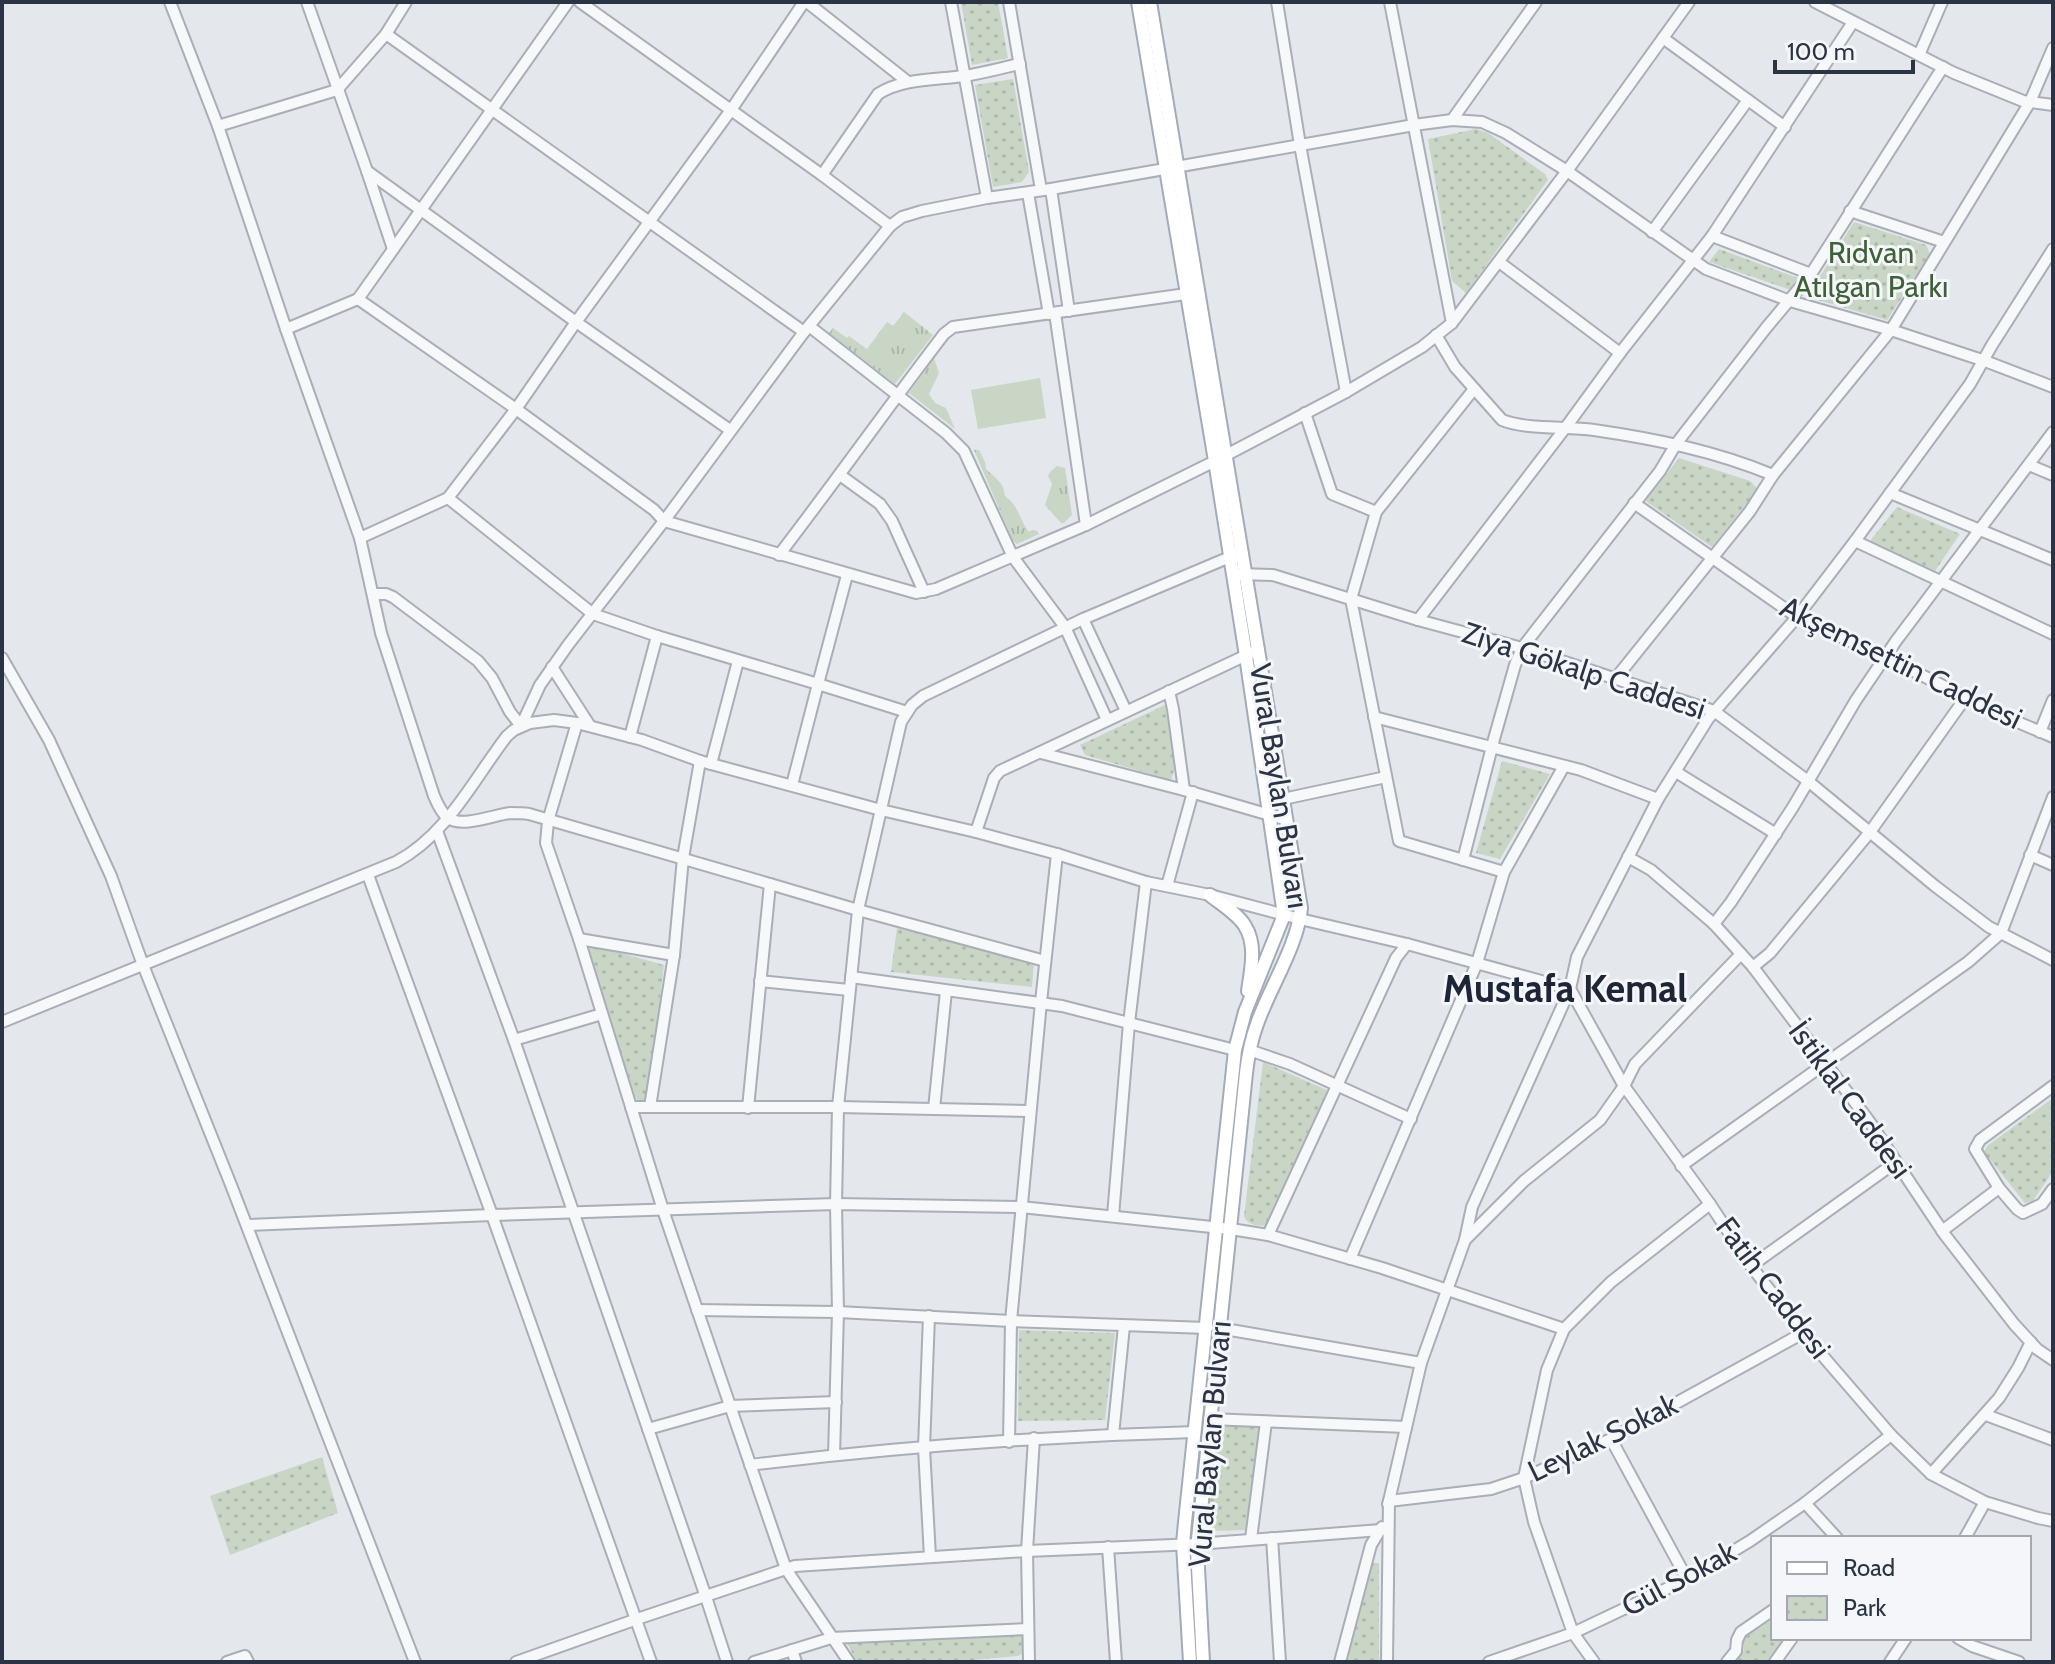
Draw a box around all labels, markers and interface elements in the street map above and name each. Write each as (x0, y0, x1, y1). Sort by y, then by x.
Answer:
scale bar (1775, 24, 1913, 74)
text: 100 m (1787, 37, 1855, 66)
park label: Rıdvan Atılgan Parkı (1794, 234, 1948, 305)
street label: Akşemsettin Caddesi (1774, 588, 2028, 737)
street label: Ziya Gökalp Caddesi (1458, 614, 1711, 727)
street label: Vural Baylan Bulvarı (1242, 661, 1317, 911)
district label: Mustafa Kemal (1443, 965, 1687, 1012)
street label: İstiklal Caddesi (1781, 1014, 1920, 1186)
street label: Fatih Caddesi (1708, 1210, 1839, 1366)
street label: Vural Baylan Bulvarı (1180, 1319, 1239, 1569)
street label: Leylak Sokak (1522, 1385, 1684, 1490)
street label: Gül Sokak (1615, 1533, 1743, 1624)
legend (1771, 1536, 2031, 1640)
text: Road (1843, 1553, 1895, 1582)
text: Park (1843, 1593, 1886, 1622)

